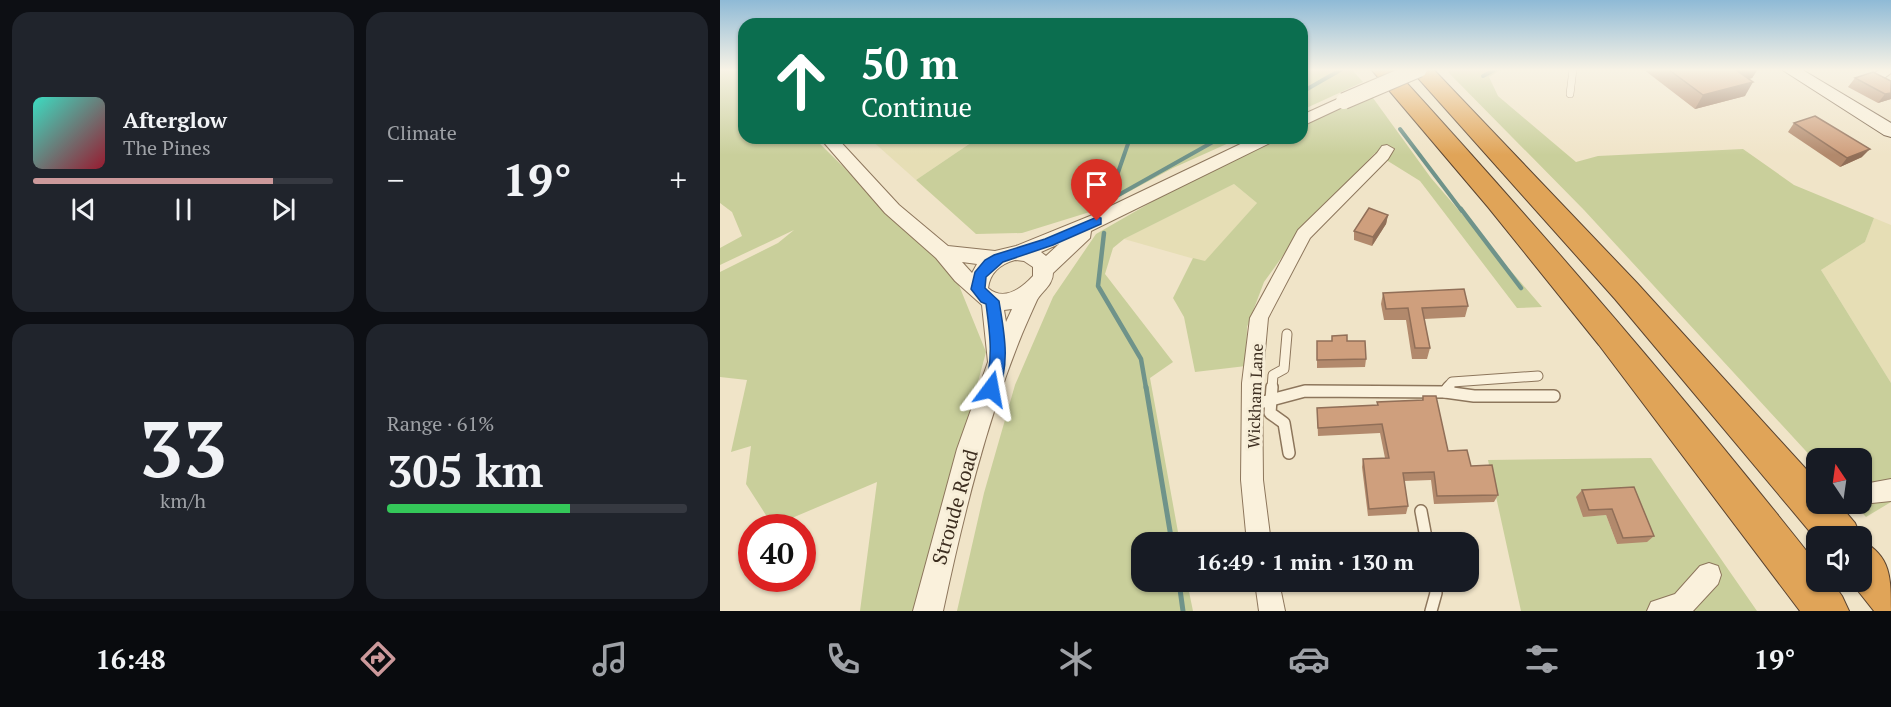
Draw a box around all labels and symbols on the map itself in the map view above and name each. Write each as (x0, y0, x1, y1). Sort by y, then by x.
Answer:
pin (1071, 159, 1122, 221)
street label: Wickham Lane (1242, 343, 1268, 449)
position arrow (959, 357, 1023, 421)
street label: Stroude Road (925, 446, 984, 568)
north arrow (1806, 448, 1872, 514)
speed limit sign: 40 (738, 514, 816, 592)

